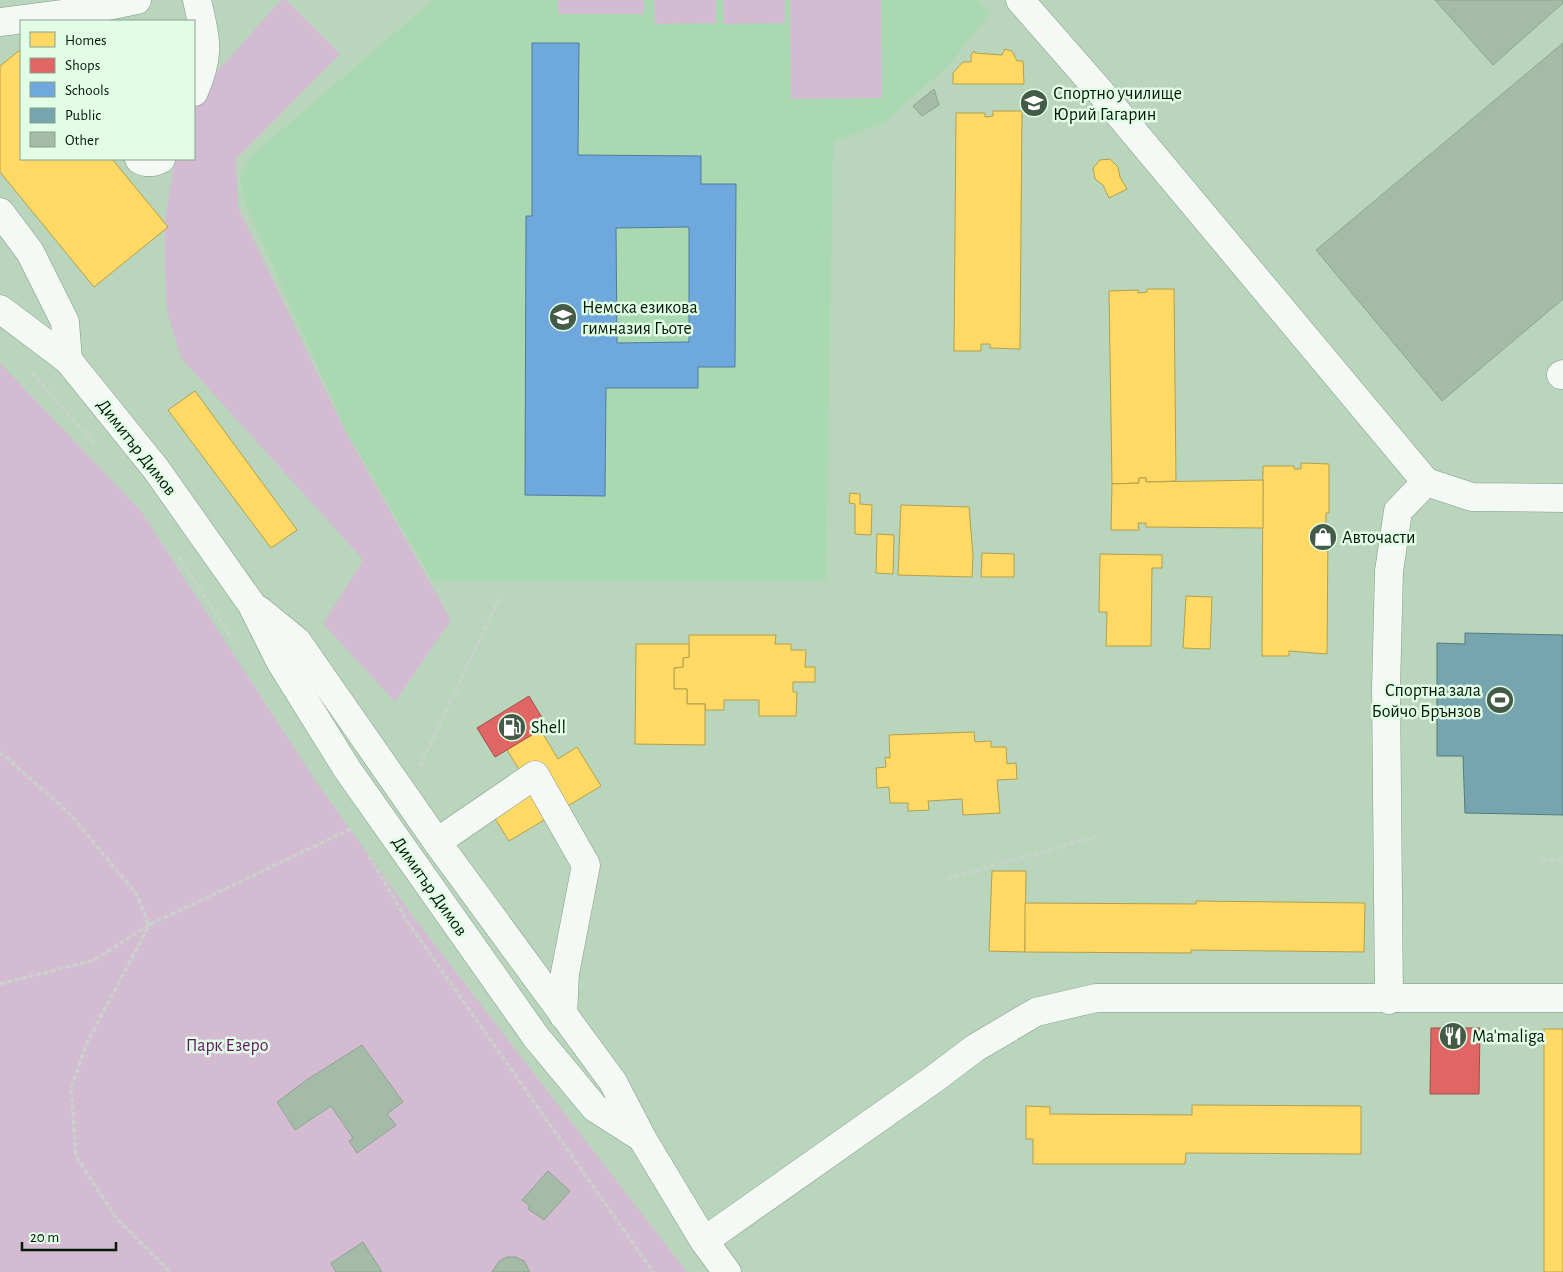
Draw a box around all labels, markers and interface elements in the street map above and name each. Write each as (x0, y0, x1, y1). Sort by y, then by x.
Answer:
legend (20, 20, 195, 160)
text: Homes (65, 33, 107, 48)
text: Shops (65, 58, 100, 73)
text: Schools (65, 83, 109, 98)
place label: Спортно училище Юрий Гагарин (1053, 85, 1182, 124)
school or university icon: Спортно училище Юрий Гагарин (1019, 88, 1049, 118)
text: Public (65, 108, 101, 123)
text: Other (65, 133, 99, 148)
place label: Немска езикова гимназия Гьоте (582, 299, 698, 338)
school or university icon: Немска езикова гимназия Гьоте (548, 302, 578, 332)
street label: Димитър Димов (93, 396, 179, 499)
shop icon: Авточасти (1308, 522, 1338, 552)
place label: Авточасти (1342, 529, 1416, 547)
place label: Спортна зала Бойчо Брънзов (1372, 682, 1481, 721)
sports icon: Спортна зала Бойчо Брънзов (1485, 685, 1515, 715)
fuel station icon: Shell (497, 712, 527, 742)
place label: Shell (531, 719, 566, 737)
street label: Димитър Димов (388, 833, 470, 940)
restaurant icon: Ma'maliga (1438, 1021, 1468, 1051)
place label: Ma'maliga (1472, 1028, 1545, 1046)
park label: Парк Езеро (186, 1037, 268, 1055)
scale bar (22, 1220, 116, 1252)
text: 20 m (30, 1230, 59, 1245)

